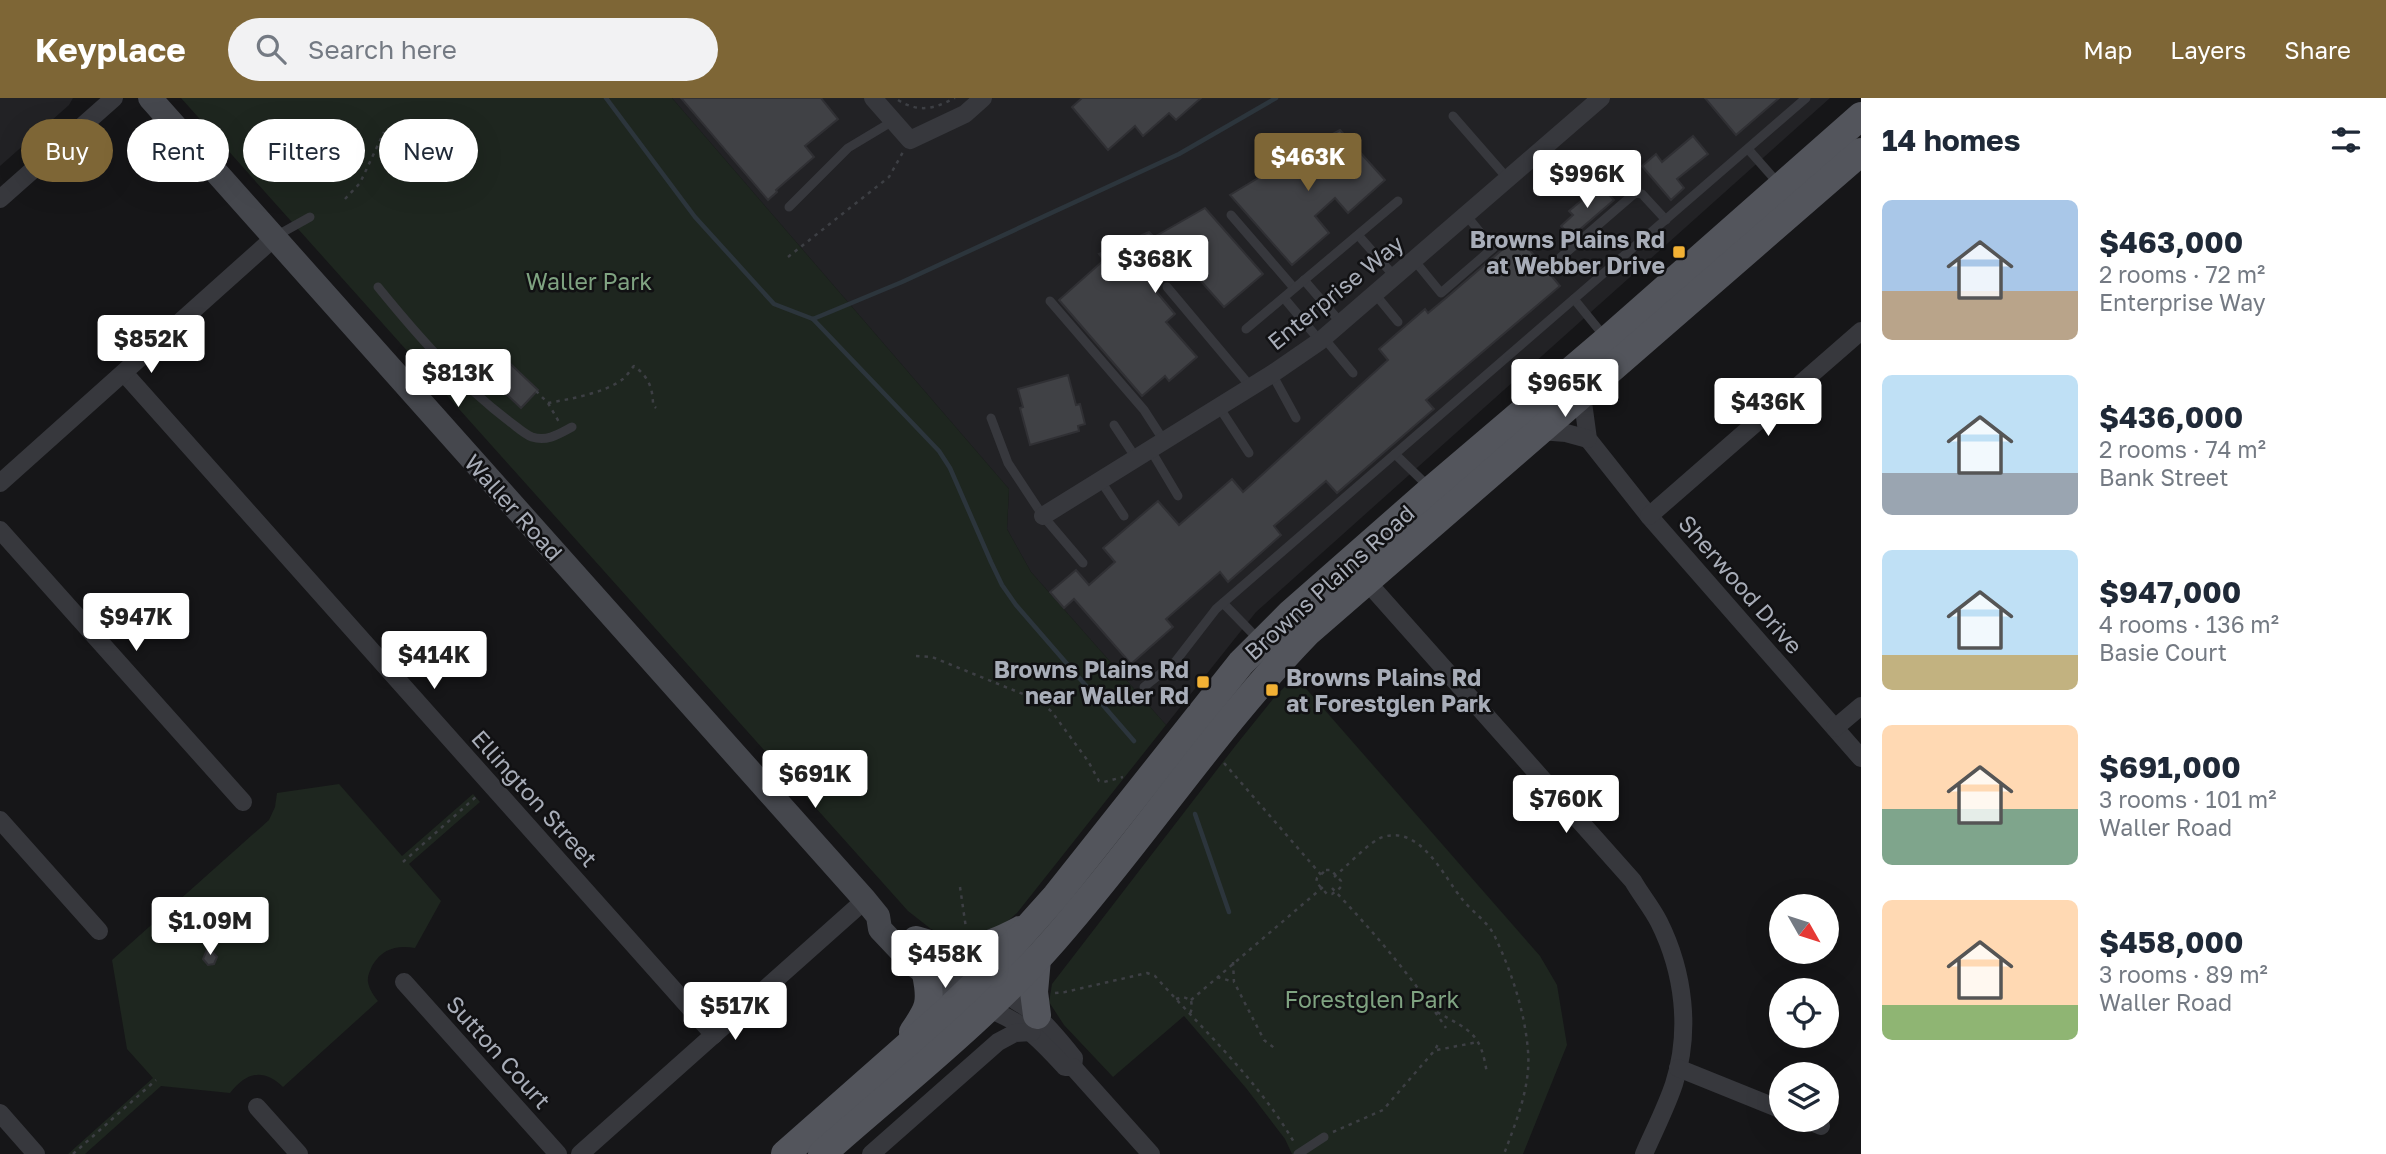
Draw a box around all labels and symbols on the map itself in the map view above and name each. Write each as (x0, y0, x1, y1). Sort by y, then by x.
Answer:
pin: $463K (1259, 134, 1357, 193)
pin: $996K (1538, 150, 1636, 210)
place label: Browns Plains Rd at Webber Drive (1470, 225, 1665, 279)
street label: Enterprise Way (1261, 229, 1409, 355)
pin: $368K (1106, 236, 1204, 295)
marker: Browns Plains Rd at Webber Drive (1671, 244, 1687, 260)
park label: Waller Park (526, 267, 652, 295)
pin: $852K (102, 316, 200, 375)
pin: $813K (409, 350, 507, 409)
pin: $965K (1516, 360, 1614, 419)
pin: $436K (1719, 378, 1817, 438)
street label: Waller Road (459, 448, 569, 566)
street label: Browns Plains Road (1238, 499, 1420, 665)
street label: Sherwood Drive (1673, 509, 1809, 659)
pin: $947K (87, 594, 185, 653)
pin: $414K (385, 632, 483, 691)
place label: Browns Plains Rd near Waller Rd (994, 655, 1189, 709)
place label: Browns Plains Rd at Forestglen Park (1286, 663, 1492, 717)
marker: Browns Plains Rd near Waller Rd (1195, 674, 1211, 690)
marker: Browns Plains Rd at Forestglen Park (1264, 682, 1280, 698)
street label: Ellington Street (466, 724, 604, 872)
pin: $691K (766, 750, 864, 810)
pin: $760K (1517, 776, 1615, 835)
north arrow (1769, 894, 1839, 964)
pin: $1.09M (153, 898, 267, 957)
pin: $458K (896, 930, 994, 990)
pin: $517K (686, 982, 784, 1042)
park label: Forestglen Park (1284, 985, 1460, 1013)
street label: Sutton Court (441, 990, 557, 1114)

